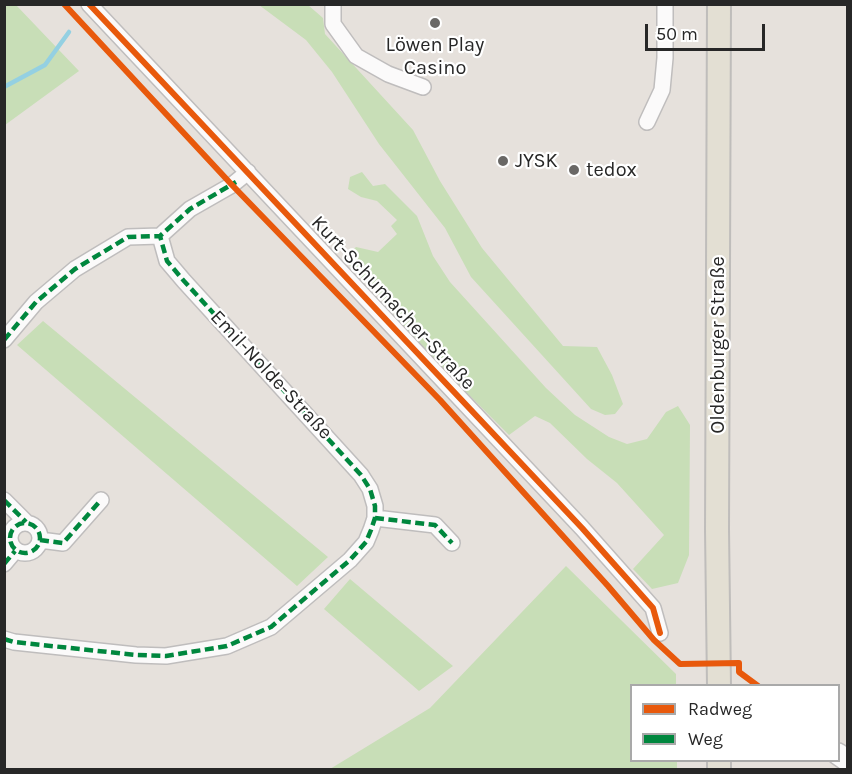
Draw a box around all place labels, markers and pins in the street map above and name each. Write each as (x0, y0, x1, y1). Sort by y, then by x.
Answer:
marker: Löwen Play Casino (428, 16, 442, 30)
place label: Löwen Play Casino (386, 33, 484, 80)
place label: JYSK (515, 149, 558, 173)
marker: JYSK (496, 154, 510, 168)
place label: tedox (586, 158, 637, 182)
marker: tedox (567, 163, 581, 177)

